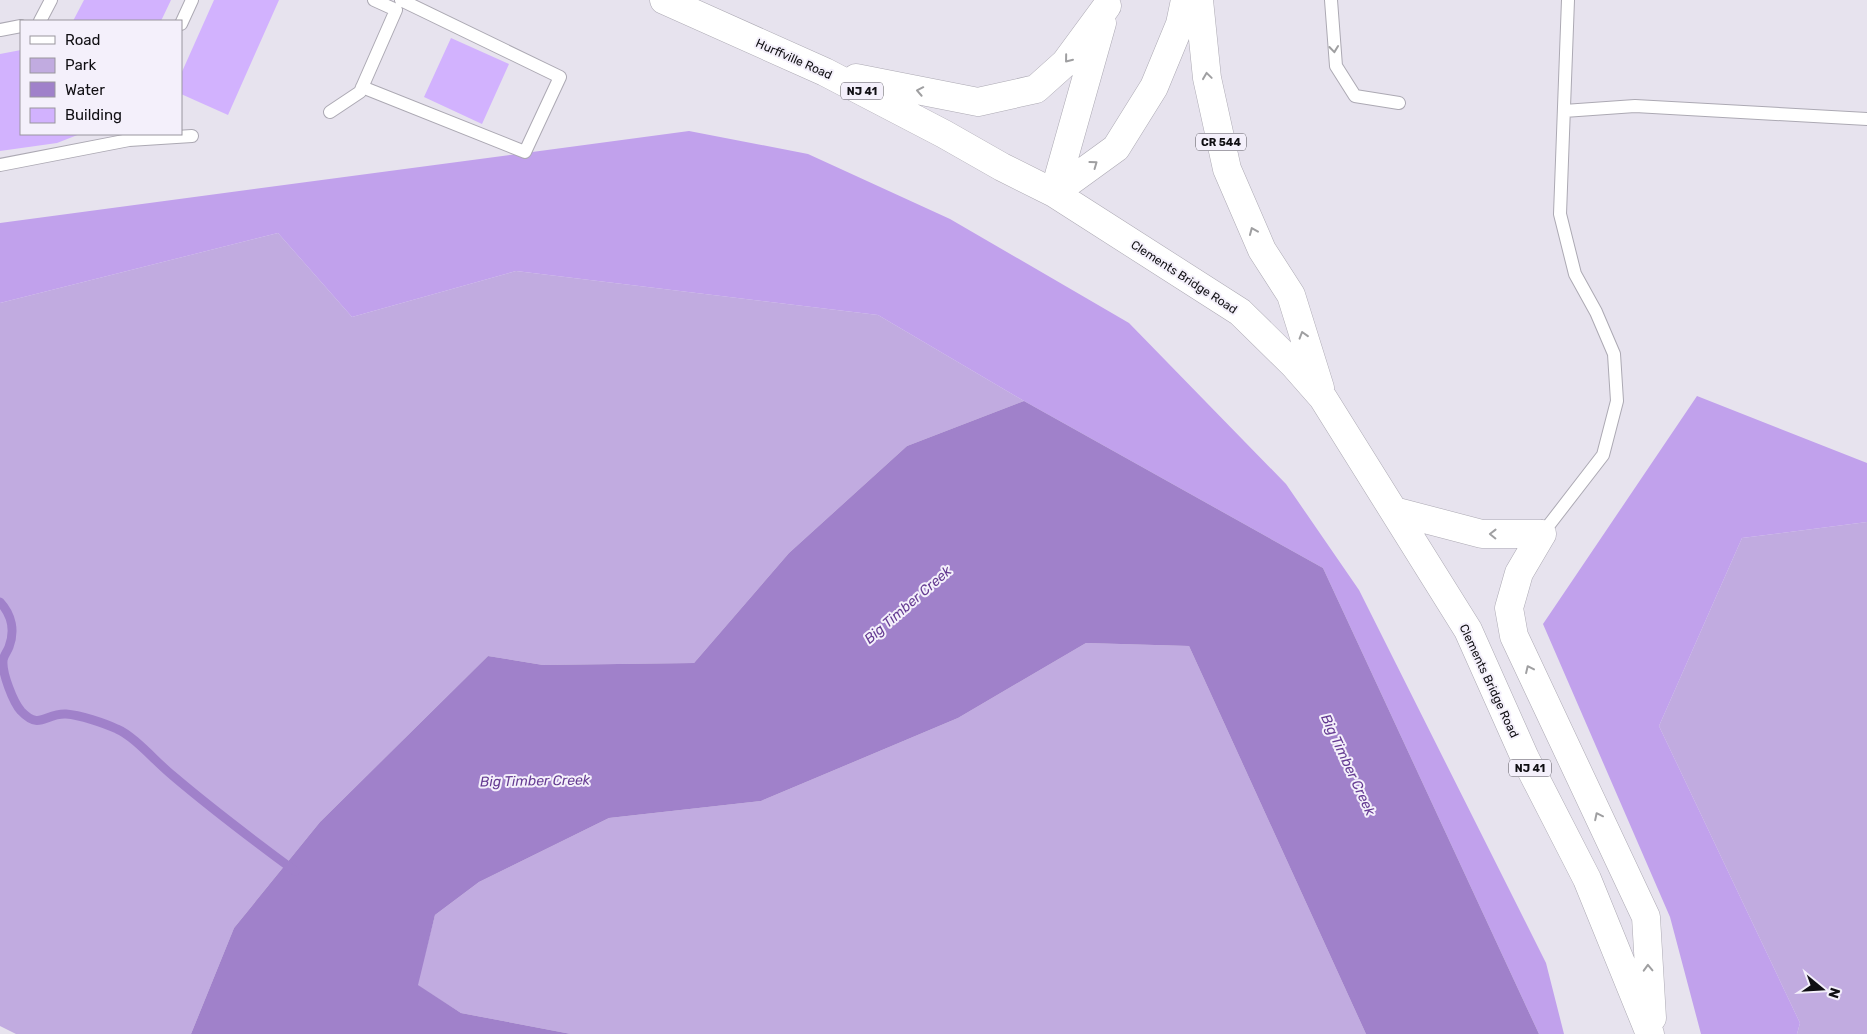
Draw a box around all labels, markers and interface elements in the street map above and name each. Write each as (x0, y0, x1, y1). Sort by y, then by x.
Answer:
legend (20, 20, 182, 135)
text: Road (65, 31, 101, 49)
street label: Hurffville Road (754, 36, 834, 82)
one-way arrow (1328, 45, 1339, 53)
one-way arrow (1065, 53, 1073, 62)
text: Park (65, 56, 96, 74)
one-way arrow (1202, 71, 1213, 79)
text: Water (65, 81, 105, 99)
road number: NJ 41 (841, 82, 883, 100)
one-way arrow (915, 86, 924, 96)
text: Building (65, 106, 122, 124)
road number: CR 544 (1196, 134, 1246, 150)
one-way arrow (1088, 161, 1098, 170)
one-way arrow (1249, 227, 1259, 235)
street label: Clements Bridge Road (1128, 237, 1240, 317)
one-way arrow (1299, 331, 1309, 339)
one-way arrow (1489, 529, 1497, 539)
water label: Big Timber Creek (861, 562, 956, 647)
street label: Clements Bridge Road (1456, 622, 1522, 740)
one-way arrow (1525, 665, 1536, 674)
water label: Big Timber Creek (1317, 712, 1379, 819)
road number: NJ 41 (1509, 760, 1551, 776)
water label: Big Timber Creek (480, 772, 591, 790)
one-way arrow (1594, 813, 1604, 822)
one-way arrow (1643, 964, 1654, 972)
north arrow (1797, 964, 1847, 1014)
text: N (1824, 985, 1844, 1000)

